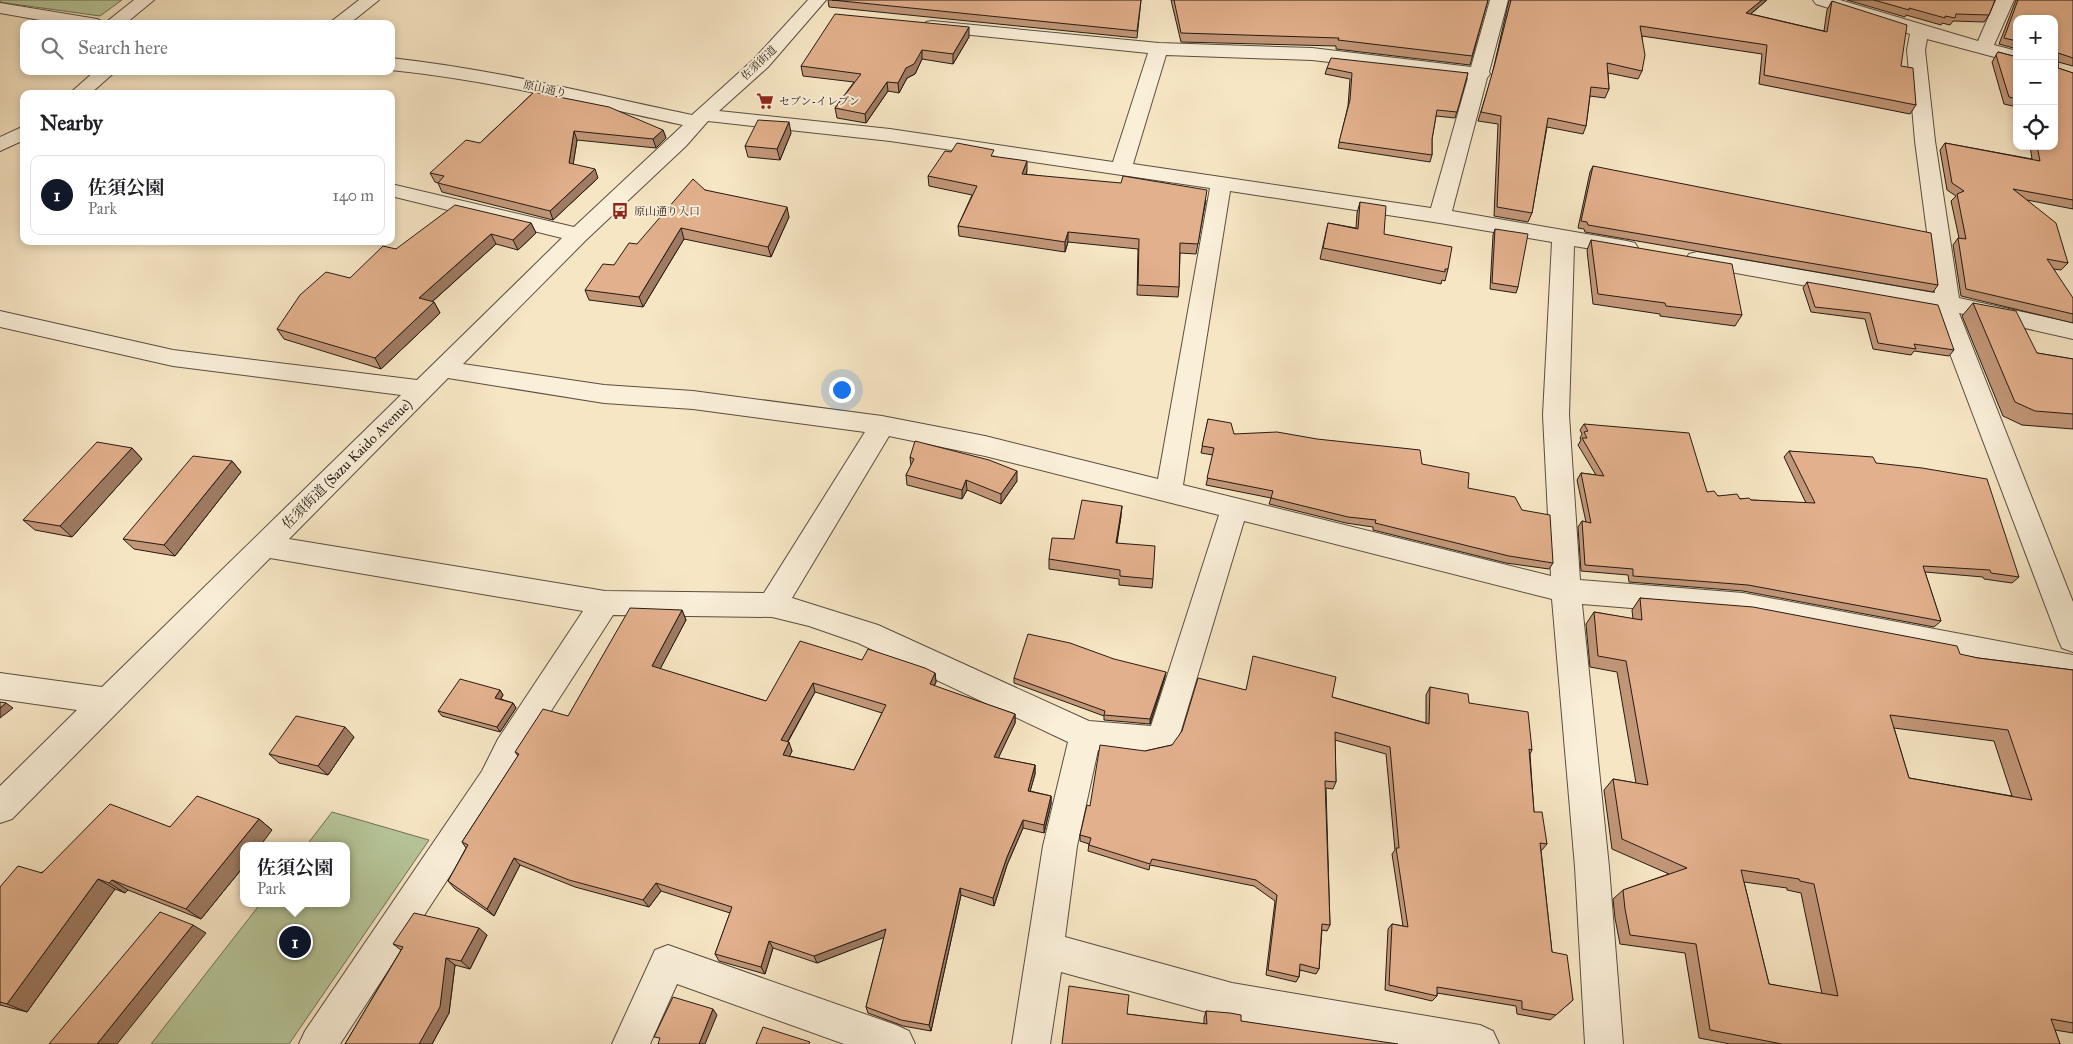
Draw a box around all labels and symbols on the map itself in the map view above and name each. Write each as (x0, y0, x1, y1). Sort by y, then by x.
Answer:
street label: 佐須街道 (739, 43, 779, 83)
street label: 原山通り (522, 78, 568, 100)
supermarket icon: セブン-イレブン (755, 91, 775, 111)
place label: セブン-イレブン (779, 95, 860, 108)
bus stop icon: 原山通り入口 (610, 201, 630, 221)
place label: 原山通り入口 (634, 205, 700, 218)
your location (829, 377, 855, 403)
street label: 佐須街道 (Sazu Kaido Avenue) (279, 396, 416, 533)
pin: 1 (279, 923, 311, 961)

